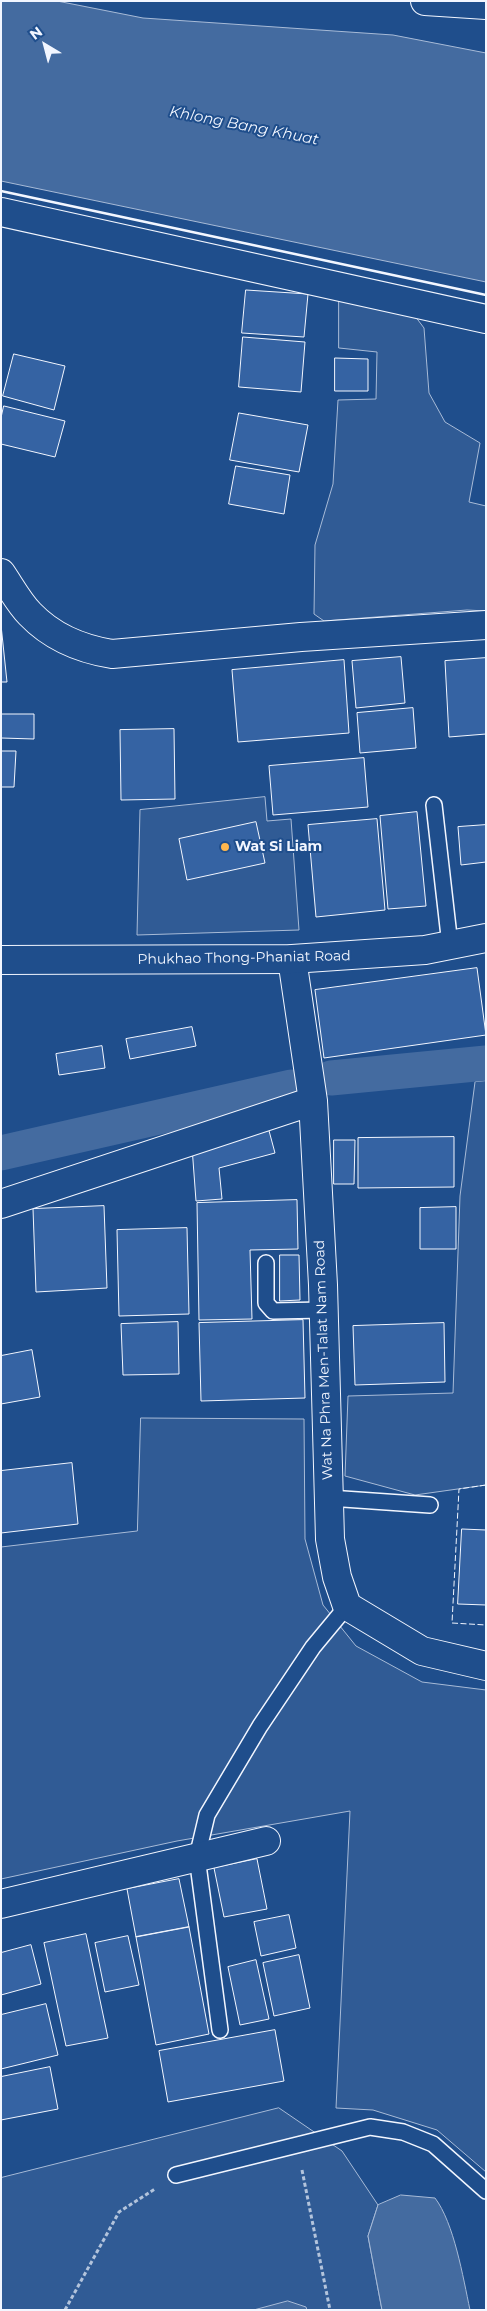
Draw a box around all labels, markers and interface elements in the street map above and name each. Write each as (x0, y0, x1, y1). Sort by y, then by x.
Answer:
north arrow (20, 20, 70, 70)
text: N (26, 22, 46, 44)
water label: Khlong Bang Khuat (168, 103, 320, 149)
place label: Wat Si Liam (235, 839, 322, 855)
marker: Wat Si Liam (219, 841, 231, 853)
street label: Phukhao Thong-Phaniat Road (137, 948, 351, 968)
street label: Wat Na Phra Men-Talat Nam Road (311, 1240, 337, 1480)

